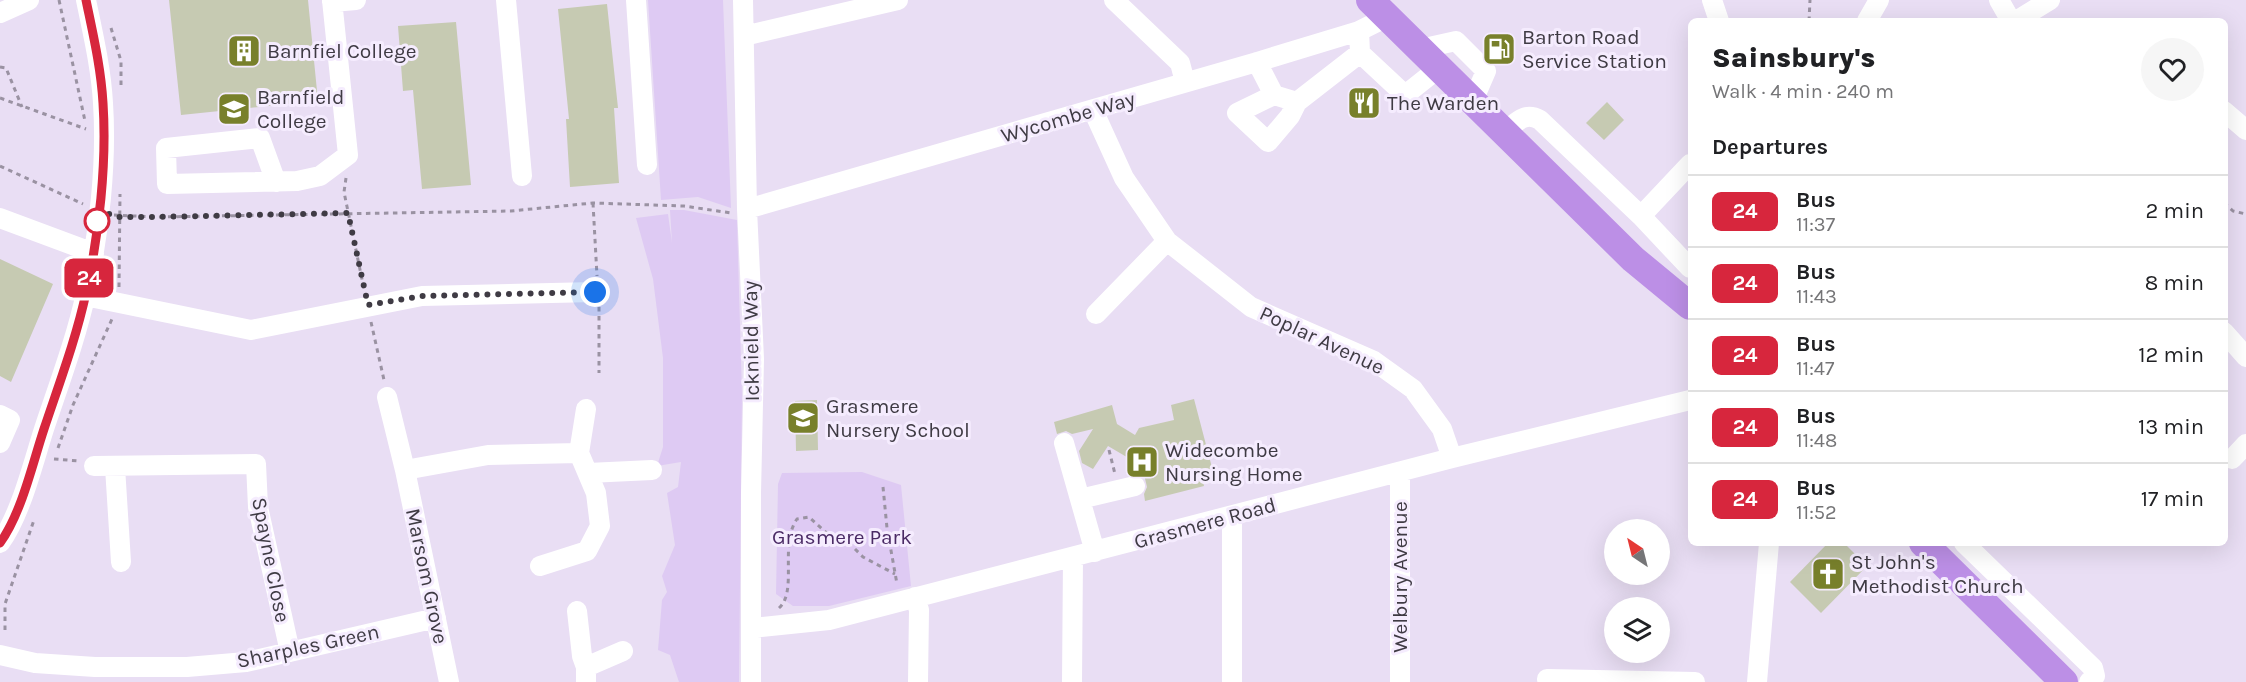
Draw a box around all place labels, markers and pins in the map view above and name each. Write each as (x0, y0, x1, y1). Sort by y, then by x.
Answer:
place label: Barton Road Service Station (1522, 25, 1667, 73)
fuel station icon: Barton Road Service Station (1481, 31, 1517, 67)
building icon: Barnfiel College (226, 33, 262, 69)
place label: Barnfiel College (267, 39, 417, 63)
place label: Barnfield College (257, 85, 344, 133)
restaurant icon: The Warden (1346, 85, 1382, 121)
school or university icon: Barnfield College (216, 91, 252, 127)
place label: The Warden (1387, 91, 1499, 115)
unlabelled marker (84, 208, 110, 234)
place label: Grasmere Nursery School (826, 394, 970, 442)
school or university icon: Grasmere Nursery School (785, 400, 821, 436)
place label: Widecombe Nursing Home (1165, 438, 1302, 486)
hospital icon: Widecombe Nursing Home (1124, 444, 1160, 480)
place label: St John's Methodist Church (1851, 550, 2024, 598)
church icon: St John's Methodist Church (1810, 556, 1846, 592)

